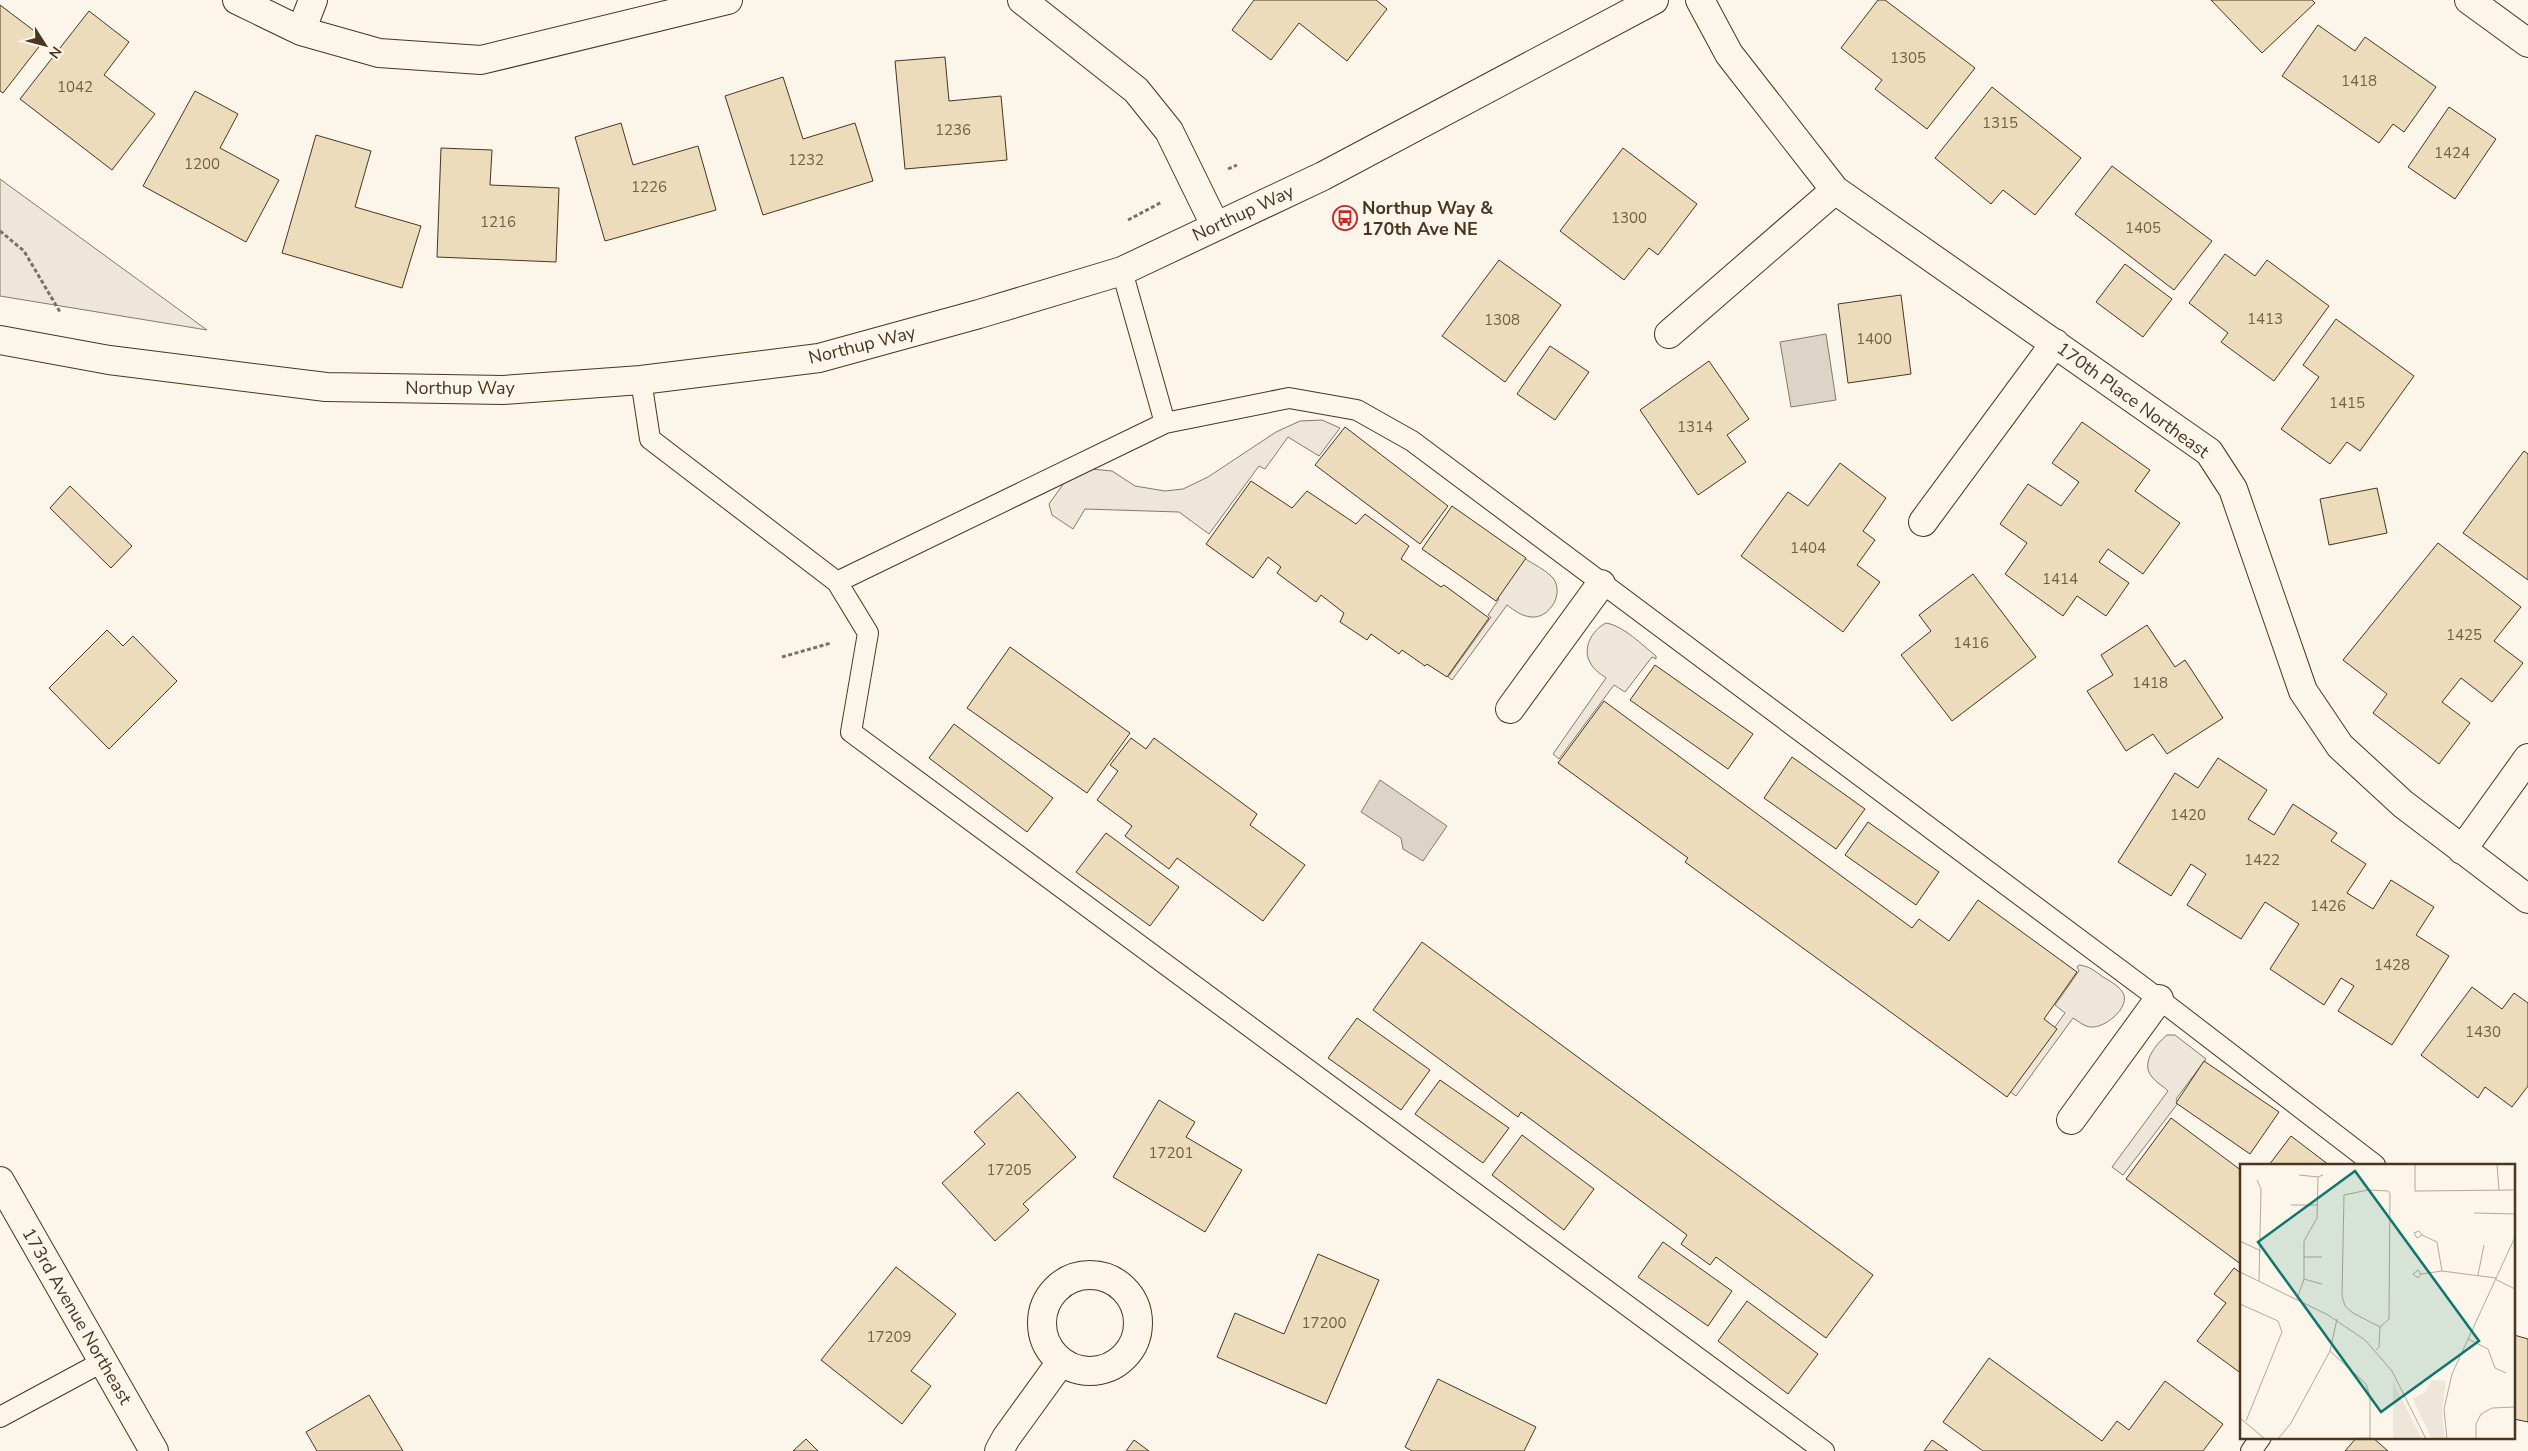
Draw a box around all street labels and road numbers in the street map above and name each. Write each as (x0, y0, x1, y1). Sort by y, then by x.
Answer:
street label: Northup Way (1188, 179, 1298, 247)
street label: Northup Way (806, 320, 919, 370)
street label: 170th Place Northeast (2052, 337, 2215, 464)
street label: Northup Way (405, 376, 515, 400)
street label: 173rd Avenue Northeast (16, 1223, 138, 1409)

